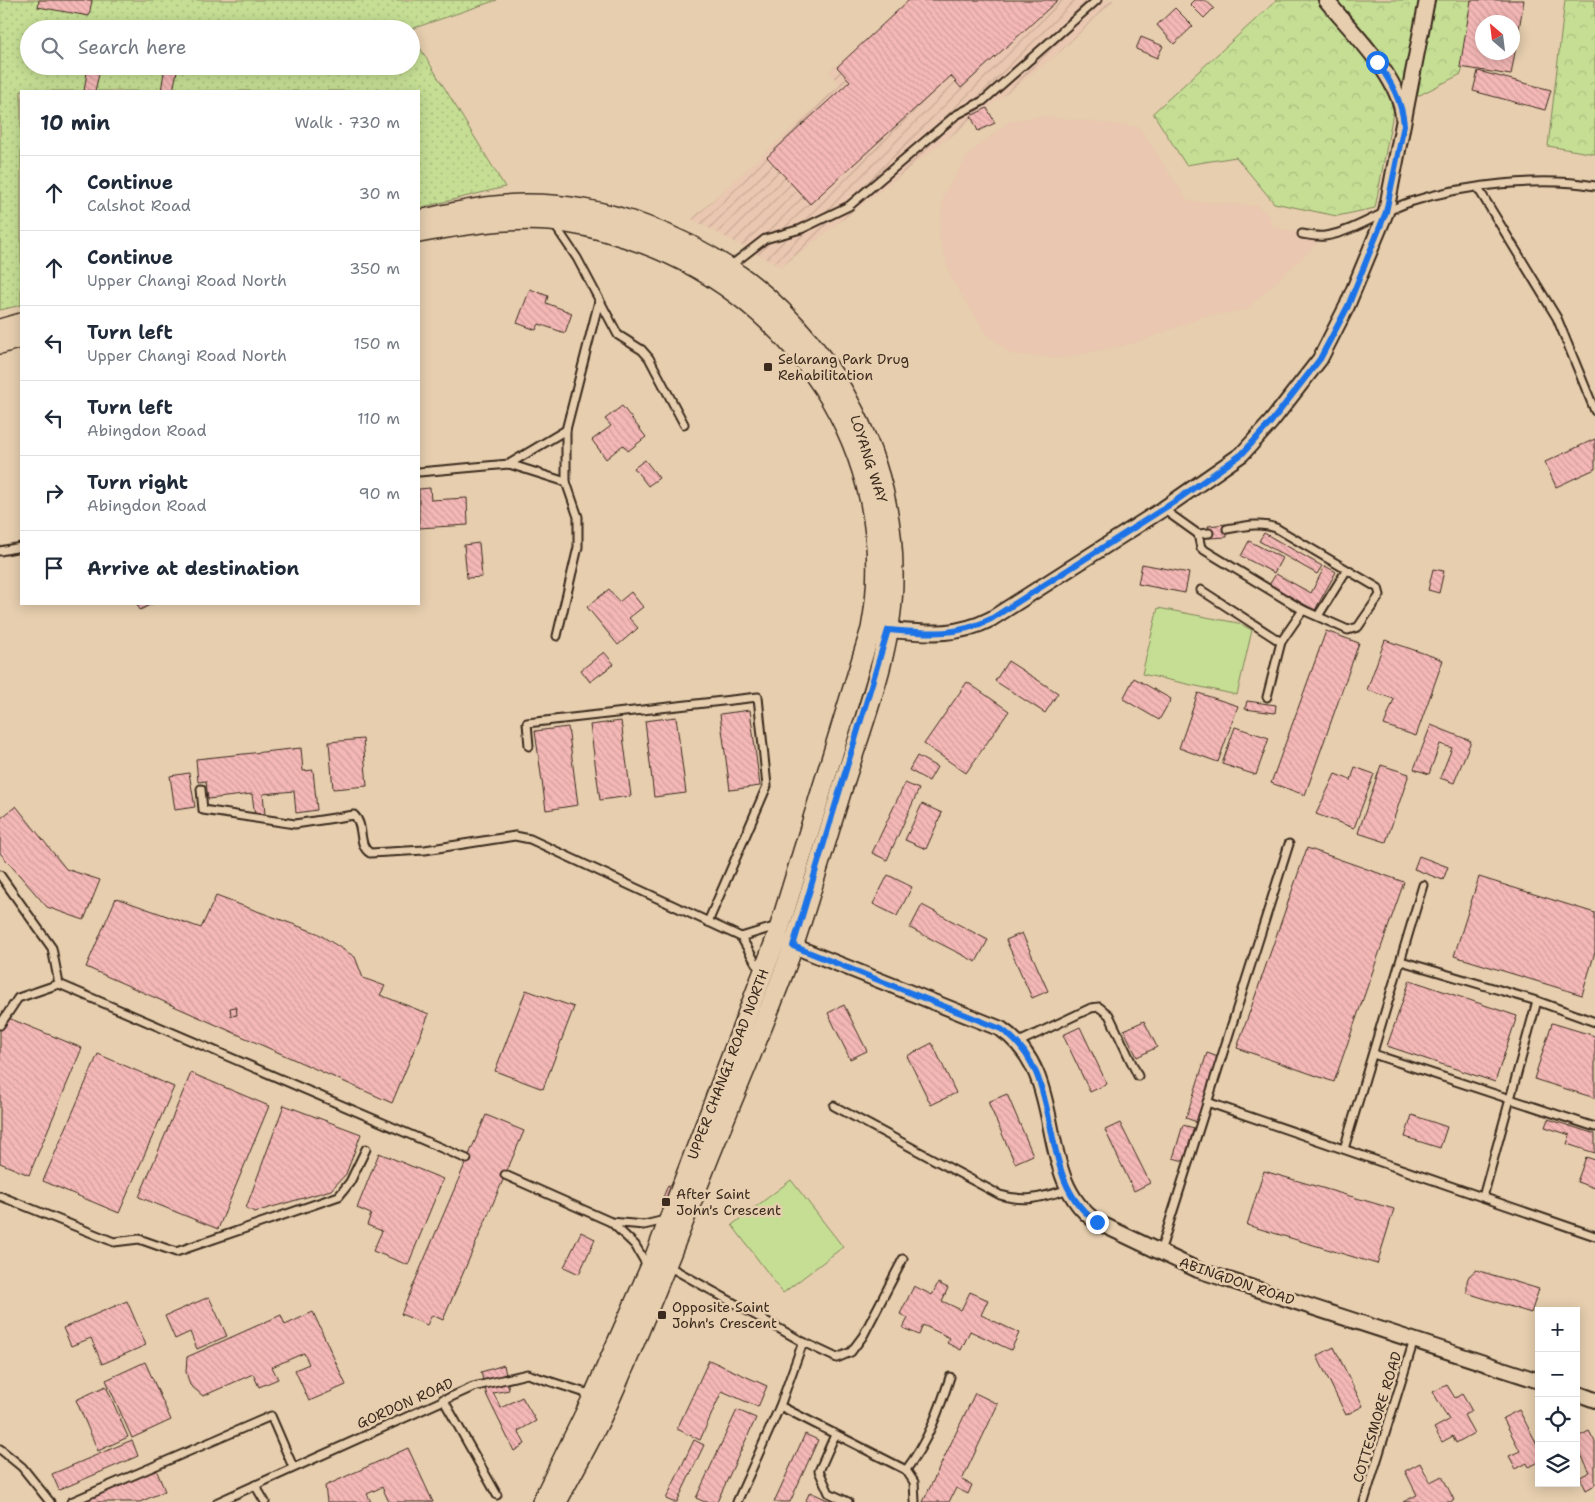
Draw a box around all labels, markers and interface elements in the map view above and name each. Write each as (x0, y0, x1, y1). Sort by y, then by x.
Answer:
north arrow (1475, 15, 1520, 60)
search box (20, 20, 420, 75)
icon: search (38, 34, 66, 62)
text: Search here (78, 35, 187, 60)
route start (1366, 51, 1389, 74)
text: 10 min (40, 109, 110, 137)
text: Walk · 730 m (294, 112, 400, 133)
text: Continue (87, 170, 173, 195)
icon: ahead (40, 179, 68, 207)
text: 30 m (359, 183, 400, 204)
text: Calshot Road (87, 195, 191, 216)
text: Continue (87, 245, 173, 270)
icon: ahead (40, 254, 68, 282)
text: 350 m (349, 258, 400, 279)
text: Upper Changi Road North (87, 270, 287, 291)
text: Turn left (87, 320, 173, 345)
icon: left (40, 329, 68, 357)
text: 150 m (353, 333, 400, 354)
text: Upper Changi Road North (87, 345, 287, 366)
place label: Selarang Park Drug Rehabilitation (778, 350, 909, 384)
marker: Selarang Park Drug Rehabilitation (762, 361, 774, 373)
text: Turn left (87, 395, 173, 420)
icon: left (40, 404, 68, 432)
text: 110 m (357, 408, 400, 429)
street label: LOYANG WAY (846, 413, 892, 506)
text: Abingdon Road (87, 420, 207, 441)
text: Turn right (87, 470, 188, 495)
icon: right (40, 479, 68, 507)
text: 90 m (359, 483, 400, 504)
text: Abingdon Road (87, 495, 207, 516)
icon: arrive (40, 554, 68, 582)
text: Arrive at destination (87, 556, 299, 581)
street label: UPPER CHANGI ROAD NORTH (683, 966, 773, 1162)
place label: After Saint John's Crescent (676, 1185, 781, 1219)
marker: After Saint John's Crescent (660, 1196, 672, 1208)
route end (1086, 1211, 1109, 1234)
street label: ABINGDON ROAD (1177, 1253, 1297, 1309)
place label: Opposite Saint John's Crescent (672, 1298, 777, 1332)
map controls (1535, 1307, 1580, 1487)
button: + (1535, 1307, 1580, 1352)
marker: Opposite Saint John's Crescent (656, 1309, 668, 1321)
street label: COTTESMORE ROAD (1348, 1349, 1406, 1485)
button: − (1535, 1352, 1580, 1397)
street label: GORDON ROAD (354, 1374, 456, 1432)
button: locate (1535, 1397, 1580, 1442)
button: layers (1535, 1442, 1580, 1487)

